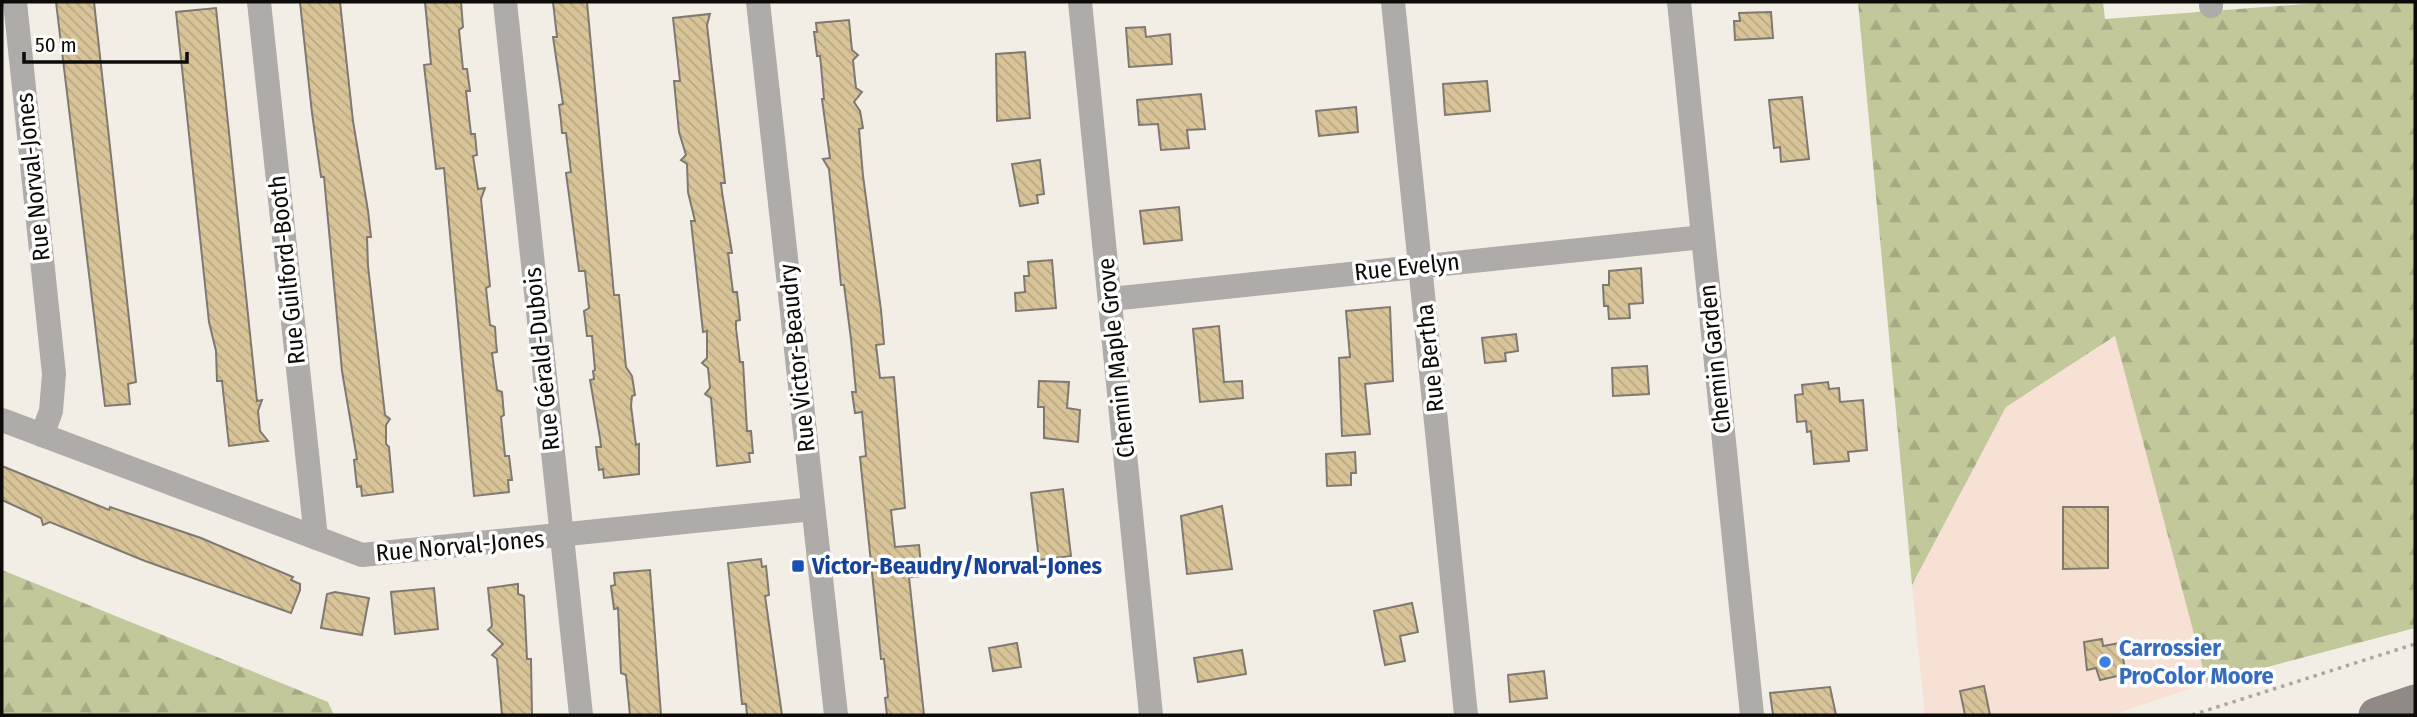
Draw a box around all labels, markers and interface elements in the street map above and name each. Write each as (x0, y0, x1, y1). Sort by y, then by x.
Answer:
scale bar (24, 21, 187, 65)
text: 50 m (35, 32, 77, 58)
street label: Rue Norval-Jones (10, 91, 56, 263)
street label: Rue Guilford-Booth (263, 174, 311, 366)
street label: Rue Evelyn (1353, 248, 1461, 286)
street label: Chemin Maple Grove (1092, 257, 1140, 459)
street label: Rue Victor-Beaudry (773, 262, 821, 454)
street label: Rue Gérald-Dubois (518, 266, 566, 452)
street label: Chemin Garden (1693, 283, 1737, 435)
street label: Rue Bertha (1410, 302, 1450, 414)
street label: Rue Norval-Jones (374, 525, 546, 567)
place label: Victor-Beaudry/Norval-Jones (811, 552, 1103, 580)
marker: Victor-Beaudry/Norval-Jones (790, 558, 806, 574)
place label: Carrossier ProColor Moore (2119, 634, 2274, 690)
marker: Carrossier ProColor Moore (2097, 654, 2113, 670)

